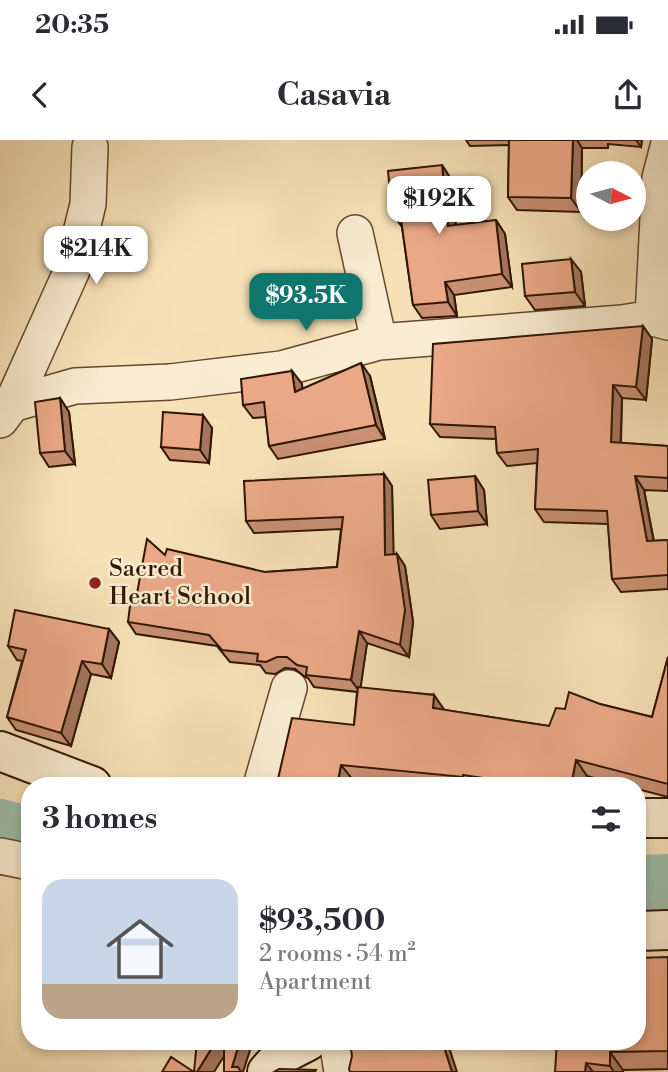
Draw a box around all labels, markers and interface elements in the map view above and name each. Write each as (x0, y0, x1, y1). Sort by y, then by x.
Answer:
text: 20:35 (35, 9, 109, 41)
text: Casavia (277, 75, 391, 115)
icon: back (21, 76, 59, 114)
icon: share (609, 76, 647, 114)
north arrow (576, 161, 646, 231)
map controls (576, 161, 646, 231)
pin: $192K (390, 176, 488, 236)
text: $192K (403, 185, 475, 213)
pin: $214K (47, 226, 145, 286)
text: $214K (60, 235, 132, 263)
pin: $93.5K (249, 274, 363, 333)
text: $93.5K (265, 282, 347, 310)
place label: Sacred Heart School (109, 554, 251, 612)
marker: Sacred Heart School (87, 575, 103, 591)
text: 3 homes (42, 800, 157, 838)
icon: filters (587, 800, 625, 838)
text: $93,500 (259, 902, 385, 940)
icon: home (98, 907, 182, 991)
text: 2 rooms · 54 m² (259, 940, 416, 968)
text: Apartment (259, 968, 372, 996)

